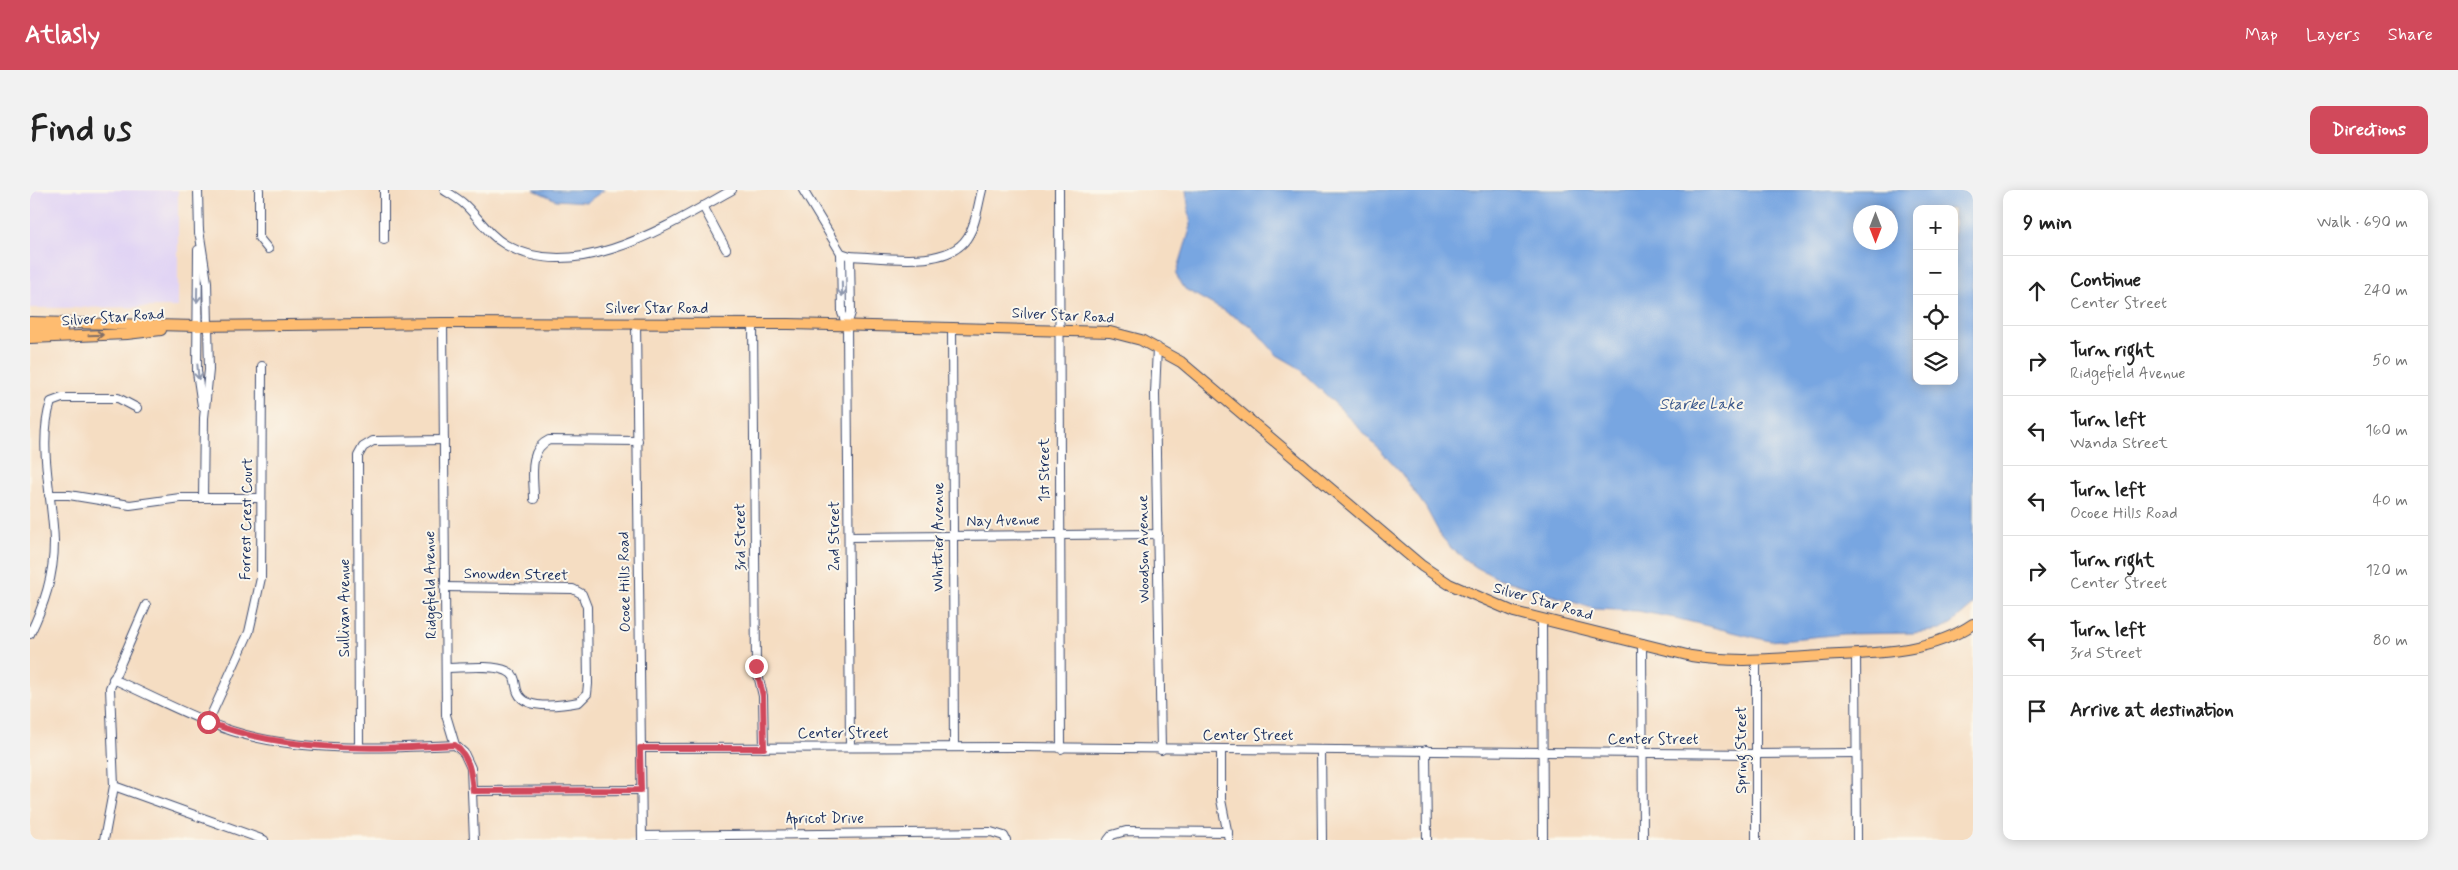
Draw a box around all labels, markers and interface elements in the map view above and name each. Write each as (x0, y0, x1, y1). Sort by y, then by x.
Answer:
text: Atlasly (25, 20, 100, 51)
text: Map (2245, 23, 2278, 47)
text: Layers (2306, 23, 2360, 47)
text: Share (2388, 23, 2433, 47)
button: Directions (2310, 106, 2428, 154)
text: Find us (30, 107, 132, 153)
north arrow (1853, 205, 1898, 250)
map controls (1913, 205, 1958, 385)
button: + (1913, 205, 1958, 250)
text: 9 min (2023, 209, 2072, 237)
text: Walk · 690 m (2317, 212, 2408, 233)
button: − (1913, 250, 1958, 295)
text: Continue (2070, 268, 2141, 293)
icon: ahead (2023, 277, 2051, 305)
text: 240 m (2364, 280, 2408, 301)
one-way arrow (837, 281, 847, 297)
one-way arrow (192, 286, 202, 303)
text: Center Street (2070, 293, 2167, 314)
button: locate (1913, 295, 1958, 340)
street label: Silver Star Road (606, 299, 708, 319)
street label: Silver Star Road (1011, 303, 1115, 329)
street label: Silver Star Road (61, 304, 165, 332)
one-way arrow (88, 331, 104, 340)
text: Turn right (2070, 338, 2154, 363)
button: layers (1913, 340, 1958, 385)
icon: right (2023, 347, 2051, 375)
text: 50 m (2372, 350, 2408, 371)
text: Ridgefield Avenue (2070, 363, 2185, 384)
one-way arrow (193, 364, 202, 380)
water label: Starke Lake (1659, 394, 1744, 415)
text: Turn left (2070, 408, 2146, 433)
icon: left (2023, 417, 2051, 445)
text: 160 m (2365, 420, 2408, 441)
text: Wanda Street (2070, 433, 2168, 454)
street label: 1st Street (1035, 438, 1055, 502)
street label: Forrest Crest Court (236, 458, 258, 580)
text: Turn left (2070, 478, 2146, 503)
street label: Whittier Avenue (929, 482, 949, 592)
icon: left (2023, 487, 2051, 515)
text: 40 m (2372, 490, 2408, 511)
street label: Woodson Avenue (1133, 495, 1155, 603)
street label: 2nd Street (825, 501, 845, 571)
street label: 3rd Street (730, 503, 752, 571)
text: Ocoee Hills Road (2070, 503, 2178, 524)
street label: Nay Avenue (966, 510, 1040, 532)
street label: Ridgefield Avenue (420, 530, 443, 639)
street label: Ocoee Hills Road (614, 531, 636, 633)
text: Turn right (2070, 548, 2154, 573)
icon: right (2023, 557, 2051, 585)
street label: Sullivan Avenue (335, 558, 355, 657)
text: 120 m (2366, 560, 2408, 581)
street label: Snowden Street (464, 564, 568, 586)
text: Center Street (2070, 573, 2167, 594)
street label: Silver Star Road (1491, 578, 1595, 626)
text: Turn left (2070, 618, 2146, 643)
icon: left (2023, 627, 2051, 655)
text: 80 m (2373, 630, 2408, 651)
text: 3rd Street (2070, 643, 2143, 664)
route end (745, 655, 768, 678)
icon: arrive (2023, 697, 2051, 725)
text: Arrive at destination (2070, 698, 2234, 723)
street label: Spring Street (1732, 706, 1753, 794)
route start (197, 711, 220, 734)
street label: Center Street (798, 724, 889, 744)
street label: Center Street (1203, 726, 1294, 746)
street label: Center Street (1608, 730, 1699, 750)
street label: Apricot Drive (786, 809, 864, 830)

